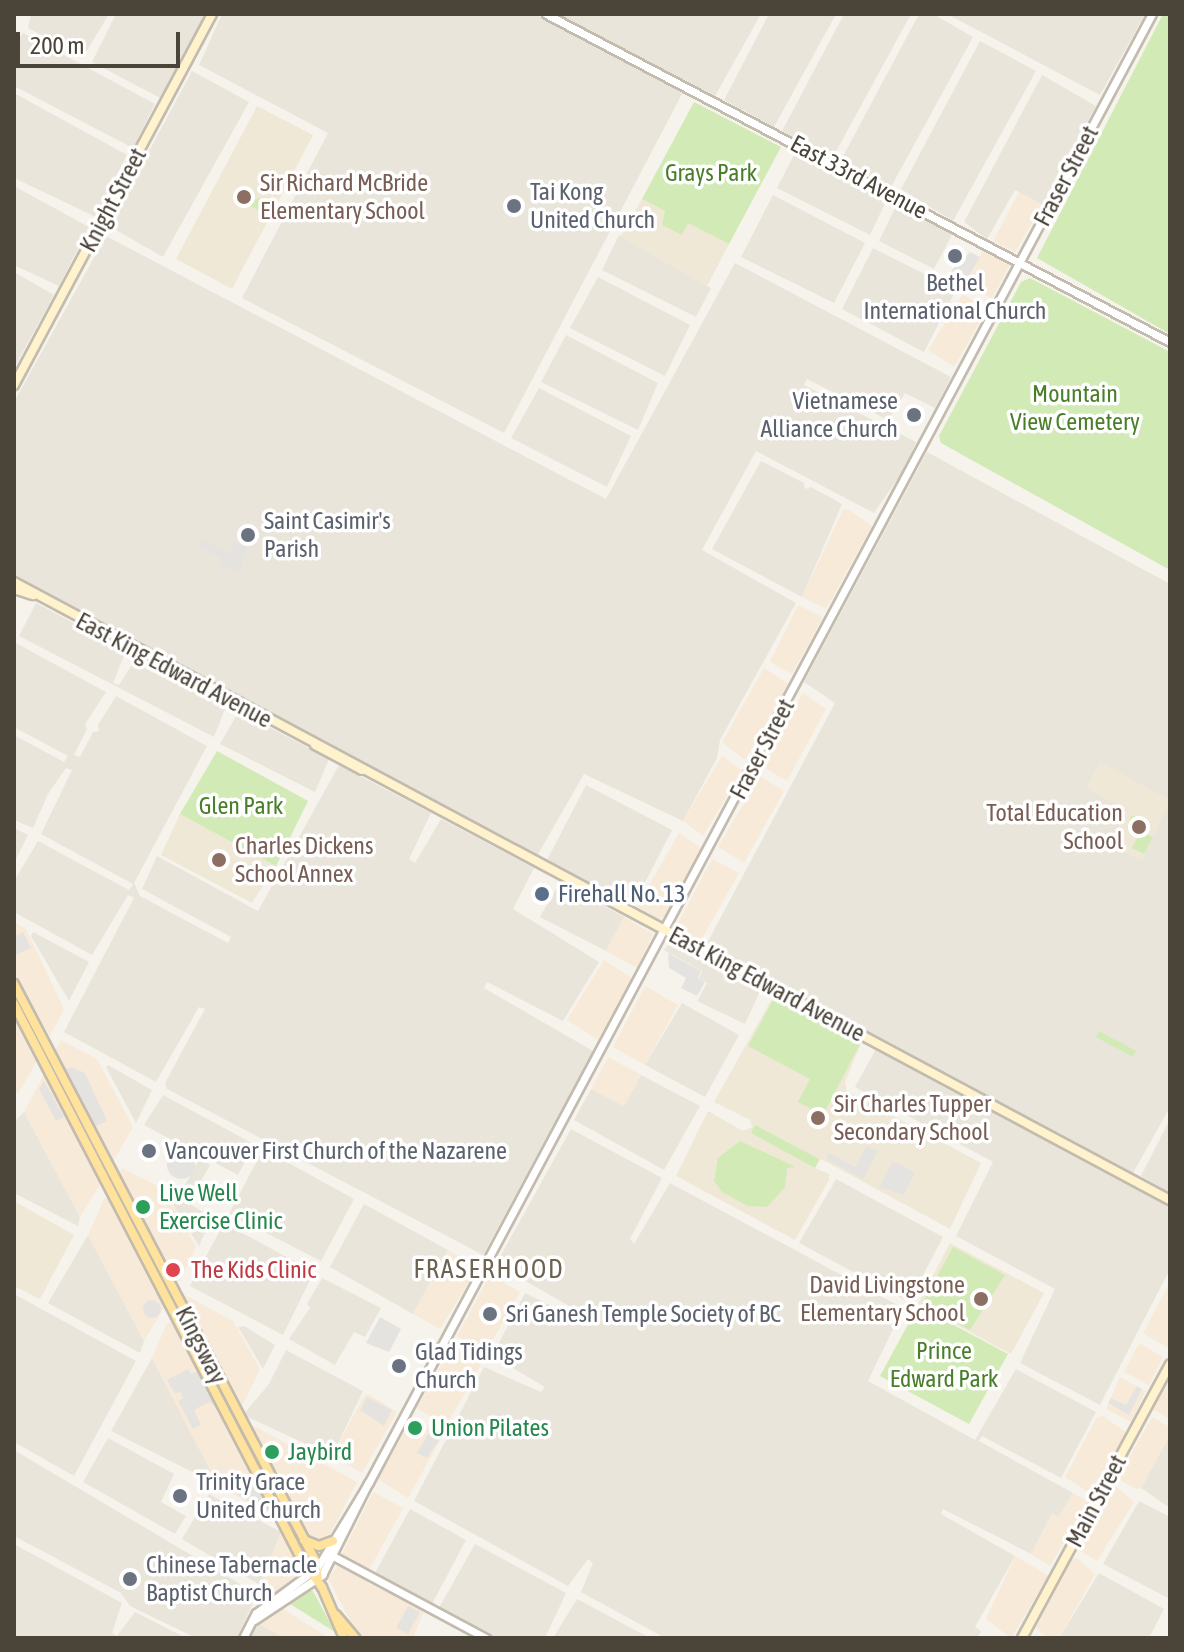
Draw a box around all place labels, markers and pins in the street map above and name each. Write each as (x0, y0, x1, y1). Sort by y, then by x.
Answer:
place label: Sir Richard McBride Elementary School (260, 169, 428, 225)
place label: Tai Kong United Church (530, 178, 655, 234)
marker: Sir Richard McBride Elementary School (235, 188, 253, 206)
marker: Tai Kong United Church (505, 197, 523, 215)
marker: Bethel International Church (946, 247, 964, 265)
place label: Bethel International Church (864, 269, 1046, 325)
place label: Vietnamese Alliance Church (761, 387, 898, 443)
marker: Vietnamese Alliance Church (905, 406, 923, 424)
place label: Saint Casimir's Parish (264, 507, 391, 563)
marker: Saint Casimir's Parish (239, 526, 257, 544)
place label: Total Education School (986, 799, 1123, 855)
marker: Total Education School (1130, 818, 1148, 836)
place label: Charles Dickens School Annex (235, 832, 373, 888)
marker: Charles Dickens School Annex (210, 851, 228, 869)
place label: Firehall No. 13 (558, 880, 686, 908)
marker: Firehall No. 13 (533, 885, 551, 903)
place label: Sir Charles Tupper Secondary School (834, 1090, 991, 1146)
marker: Sir Charles Tupper Secondary School (809, 1109, 827, 1127)
place label: Vancouver First Church of the Nazarene (165, 1137, 507, 1165)
marker: Vancouver First Church of the Nazarene (140, 1142, 158, 1160)
place label: Live Well Exercise Clinic (159, 1179, 282, 1235)
marker: Live Well Exercise Clinic (134, 1198, 152, 1216)
place label: The Kids Clinic (191, 1256, 316, 1284)
marker: The Kids Clinic (162, 1259, 184, 1281)
place label: David Livingstone Elementary School (800, 1271, 965, 1327)
marker: David Livingstone Elementary School (972, 1290, 990, 1308)
place label: Sri Ganesh Temple Society of BC (506, 1300, 781, 1328)
marker: Sri Ganesh Temple Society of BC (481, 1305, 499, 1323)
place label: Glad Tidings Church (415, 1338, 523, 1394)
marker: Glad Tidings Church (390, 1357, 408, 1375)
place label: Union Pilates (431, 1414, 549, 1442)
marker: Union Pilates (406, 1419, 424, 1437)
place label: Jaybird (288, 1438, 352, 1466)
marker: Jaybird (263, 1443, 281, 1461)
place label: Trinity Grace United Church (196, 1468, 321, 1524)
marker: Trinity Grace United Church (171, 1487, 189, 1505)
place label: Chinese Tabernacle Baptist Church (146, 1551, 317, 1607)
marker: Chinese Tabernacle Baptist Church (121, 1570, 139, 1588)

